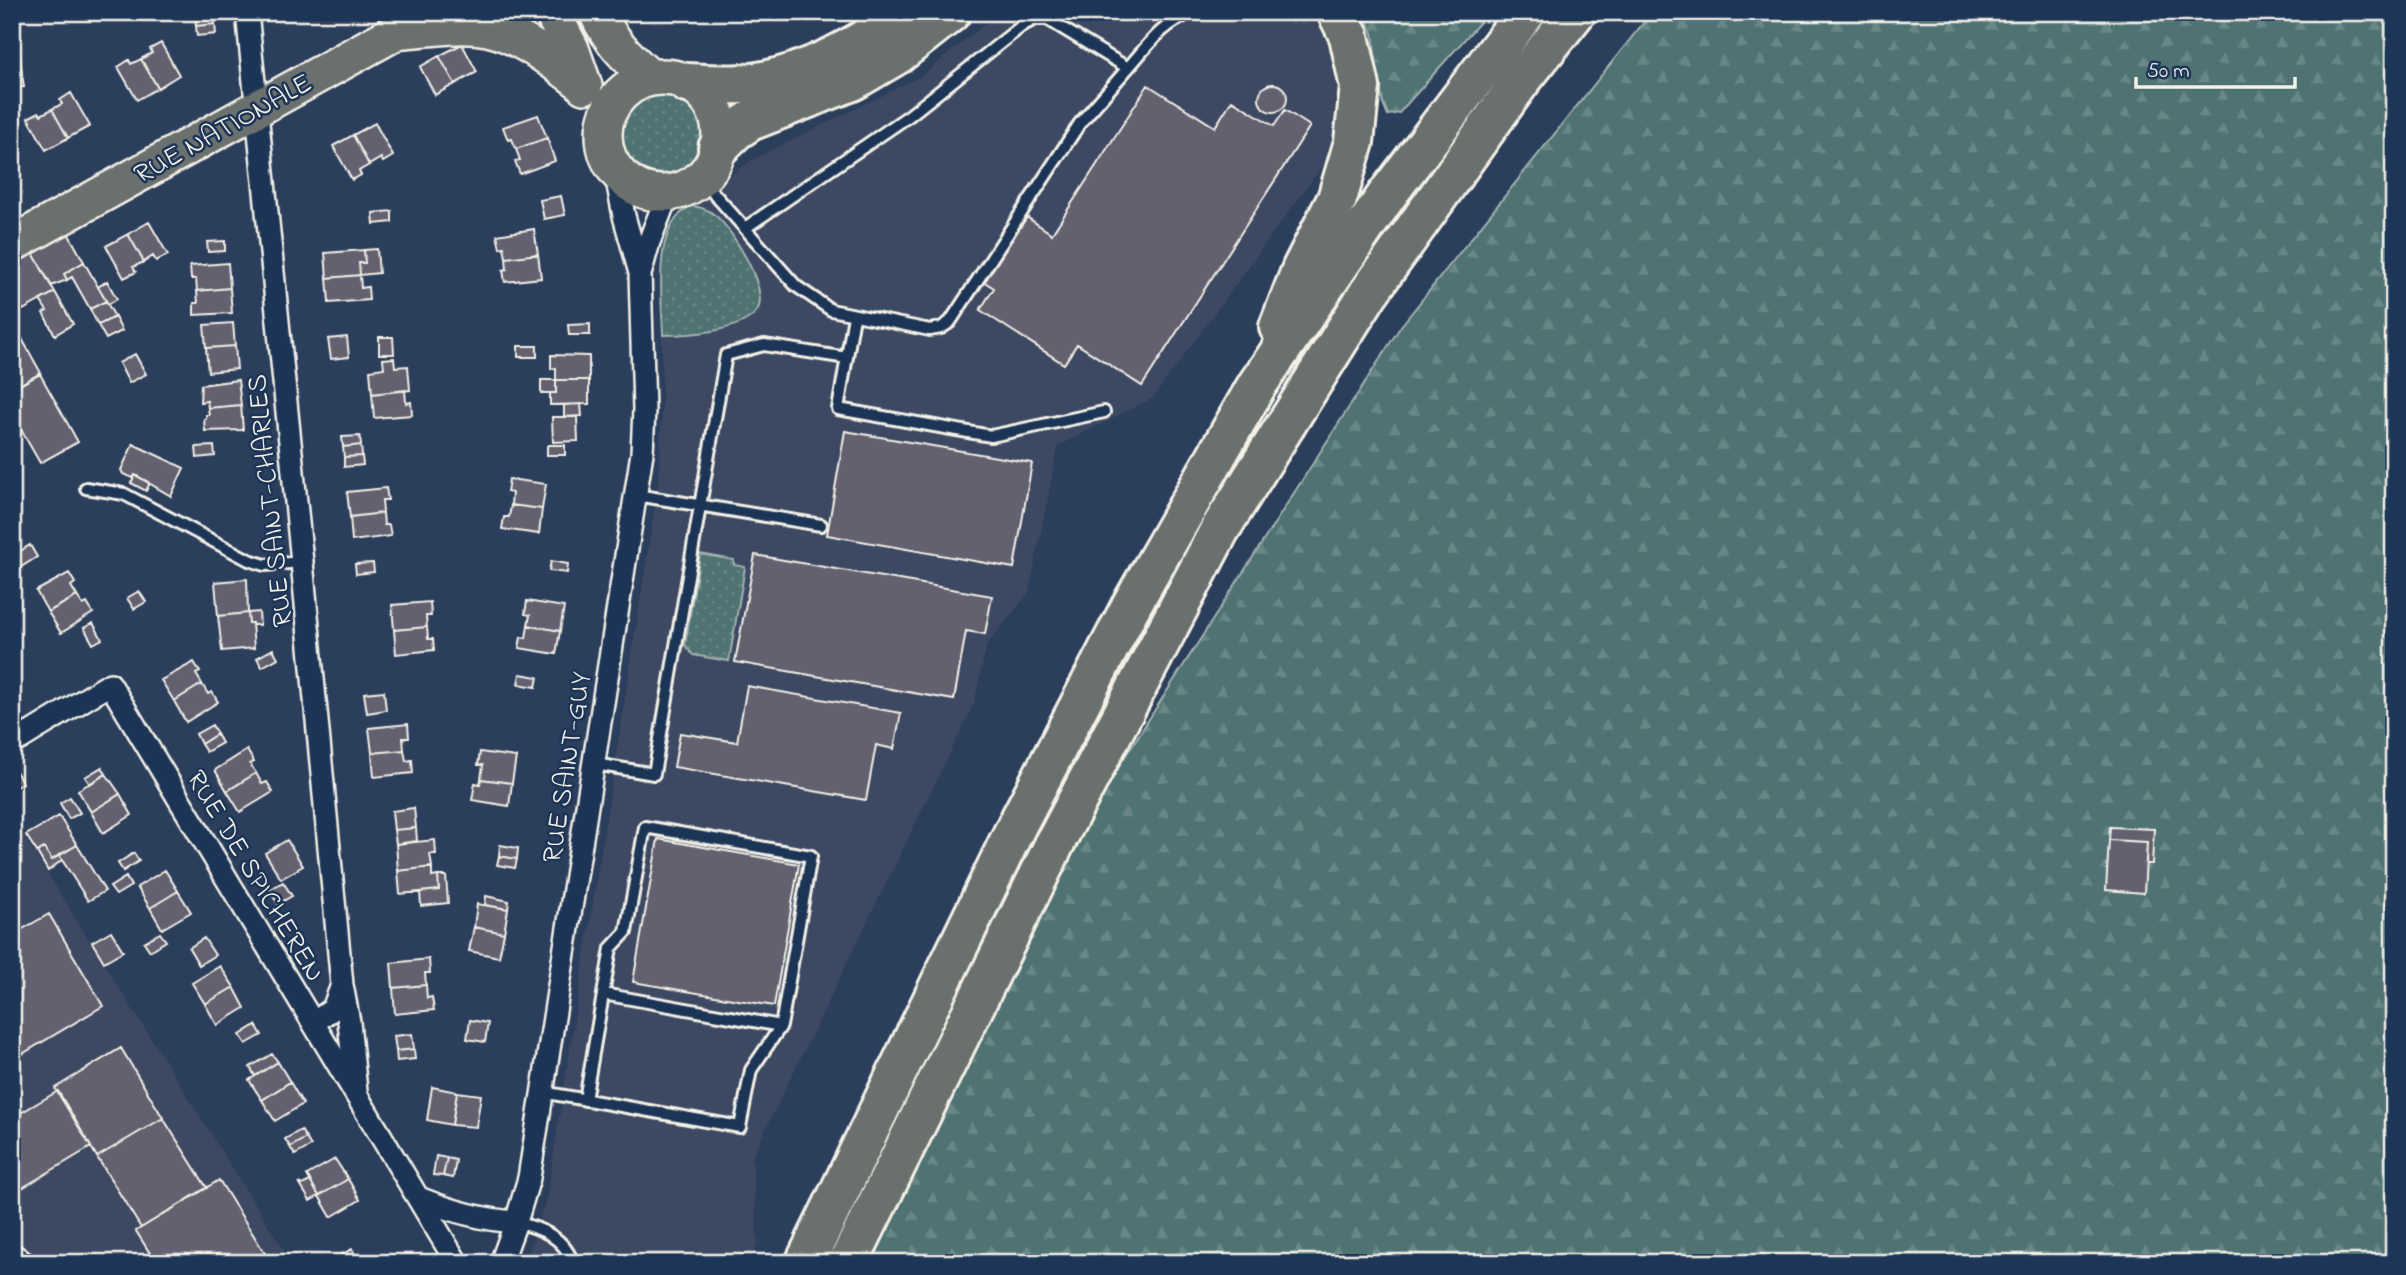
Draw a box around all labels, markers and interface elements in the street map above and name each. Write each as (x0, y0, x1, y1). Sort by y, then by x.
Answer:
scale bar (2136, 46, 2296, 90)
text: 50 m (2147, 57, 2190, 87)
street label: RUE NATIONALE (127, 64, 320, 196)
street label: RUE SAINT-CHARLES (238, 372, 305, 629)
street label: RUE SAINT-GUY (533, 669, 604, 866)
street label: RUE DE SPICHEREN (174, 763, 334, 991)

